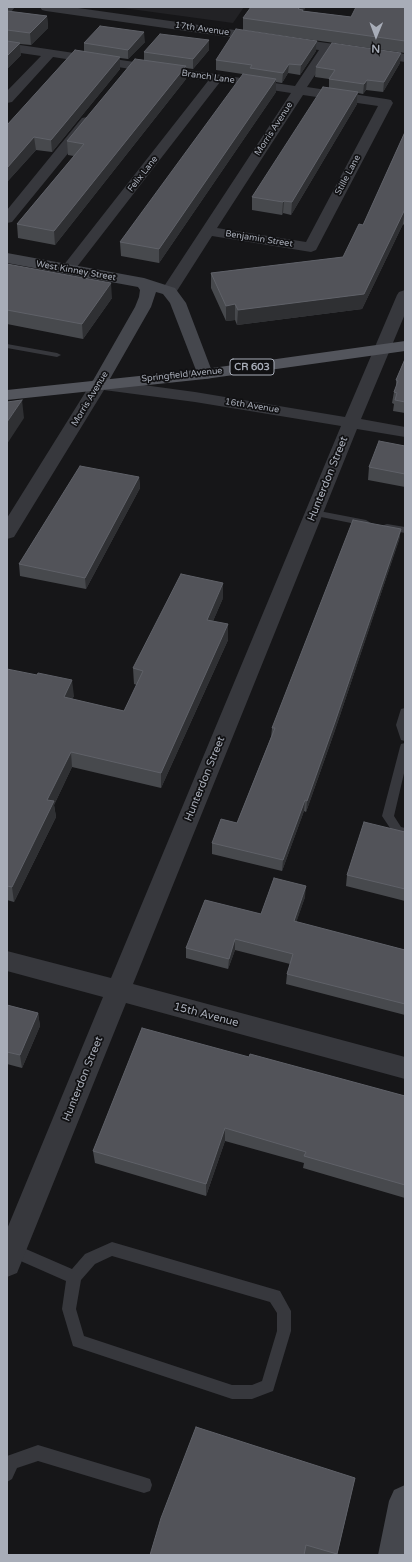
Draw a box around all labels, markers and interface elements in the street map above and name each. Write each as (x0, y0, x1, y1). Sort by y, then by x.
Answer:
north arrow (356, 16, 396, 56)
street label: 17th Avenue (174, 20, 230, 38)
text: N (371, 42, 380, 55)
street label: Branch Lane (181, 68, 235, 86)
street label: Morris Avenue (253, 100, 295, 158)
street label: Stille Lane (333, 153, 363, 197)
street label: Felix Lane (126, 154, 160, 194)
street label: Benjamin Street (224, 228, 294, 250)
street label: West Kinney Street (35, 259, 117, 283)
road number: CR 603 (230, 359, 274, 375)
street label: Springfield Avenue (141, 365, 223, 385)
street label: Morris Avenue (69, 370, 111, 428)
street label: 16th Avenue (224, 396, 280, 416)
street label: Hunterdon Street (305, 435, 351, 523)
street label: Hunterdon Street (182, 735, 228, 823)
street label: 15th Avenue (172, 1000, 240, 1030)
street label: Hunterdon Street (60, 1035, 106, 1123)

